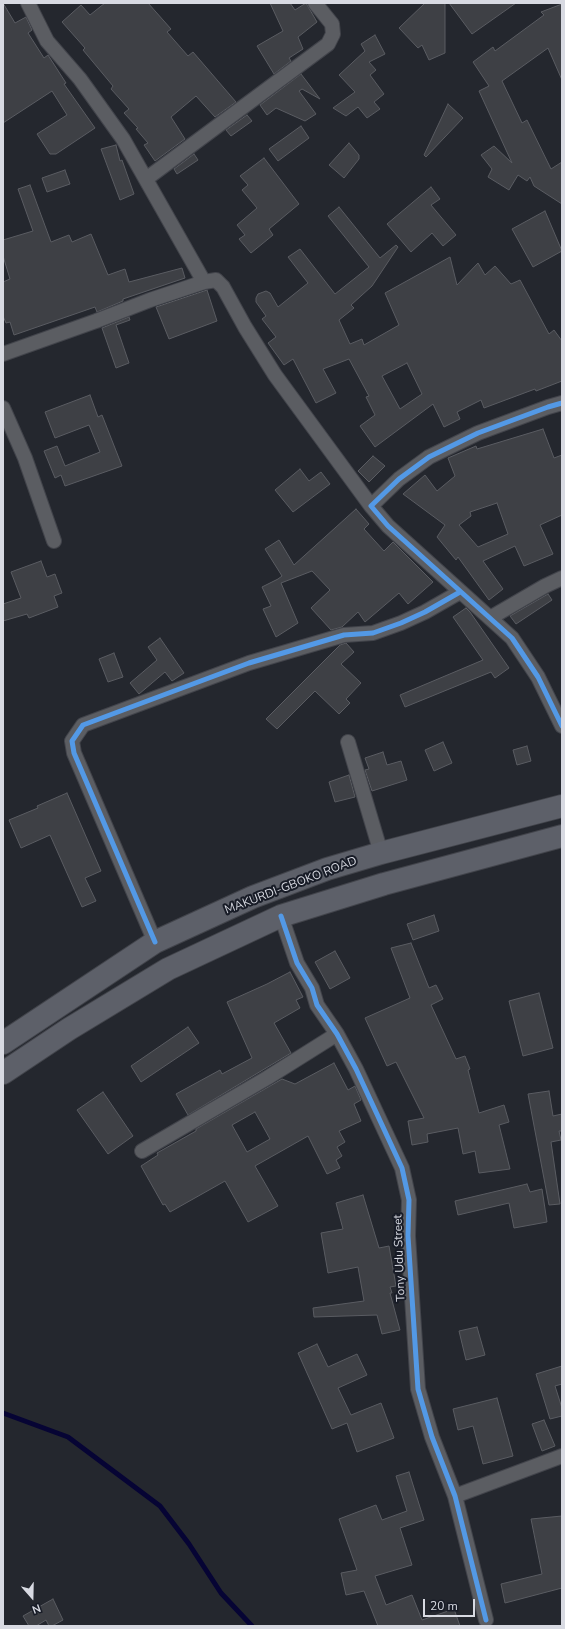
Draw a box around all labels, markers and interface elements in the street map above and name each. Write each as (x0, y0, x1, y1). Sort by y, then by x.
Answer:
street label: MAKURDI-GBOKO ROAD (223, 854, 359, 918)
street label: Tony Udu Street (391, 1214, 409, 1302)
north arrow (12, 1577, 52, 1617)
scale bar (425, 1591, 477, 1617)
text: 20 m (430, 1598, 458, 1614)
text: N (30, 1600, 43, 1617)

